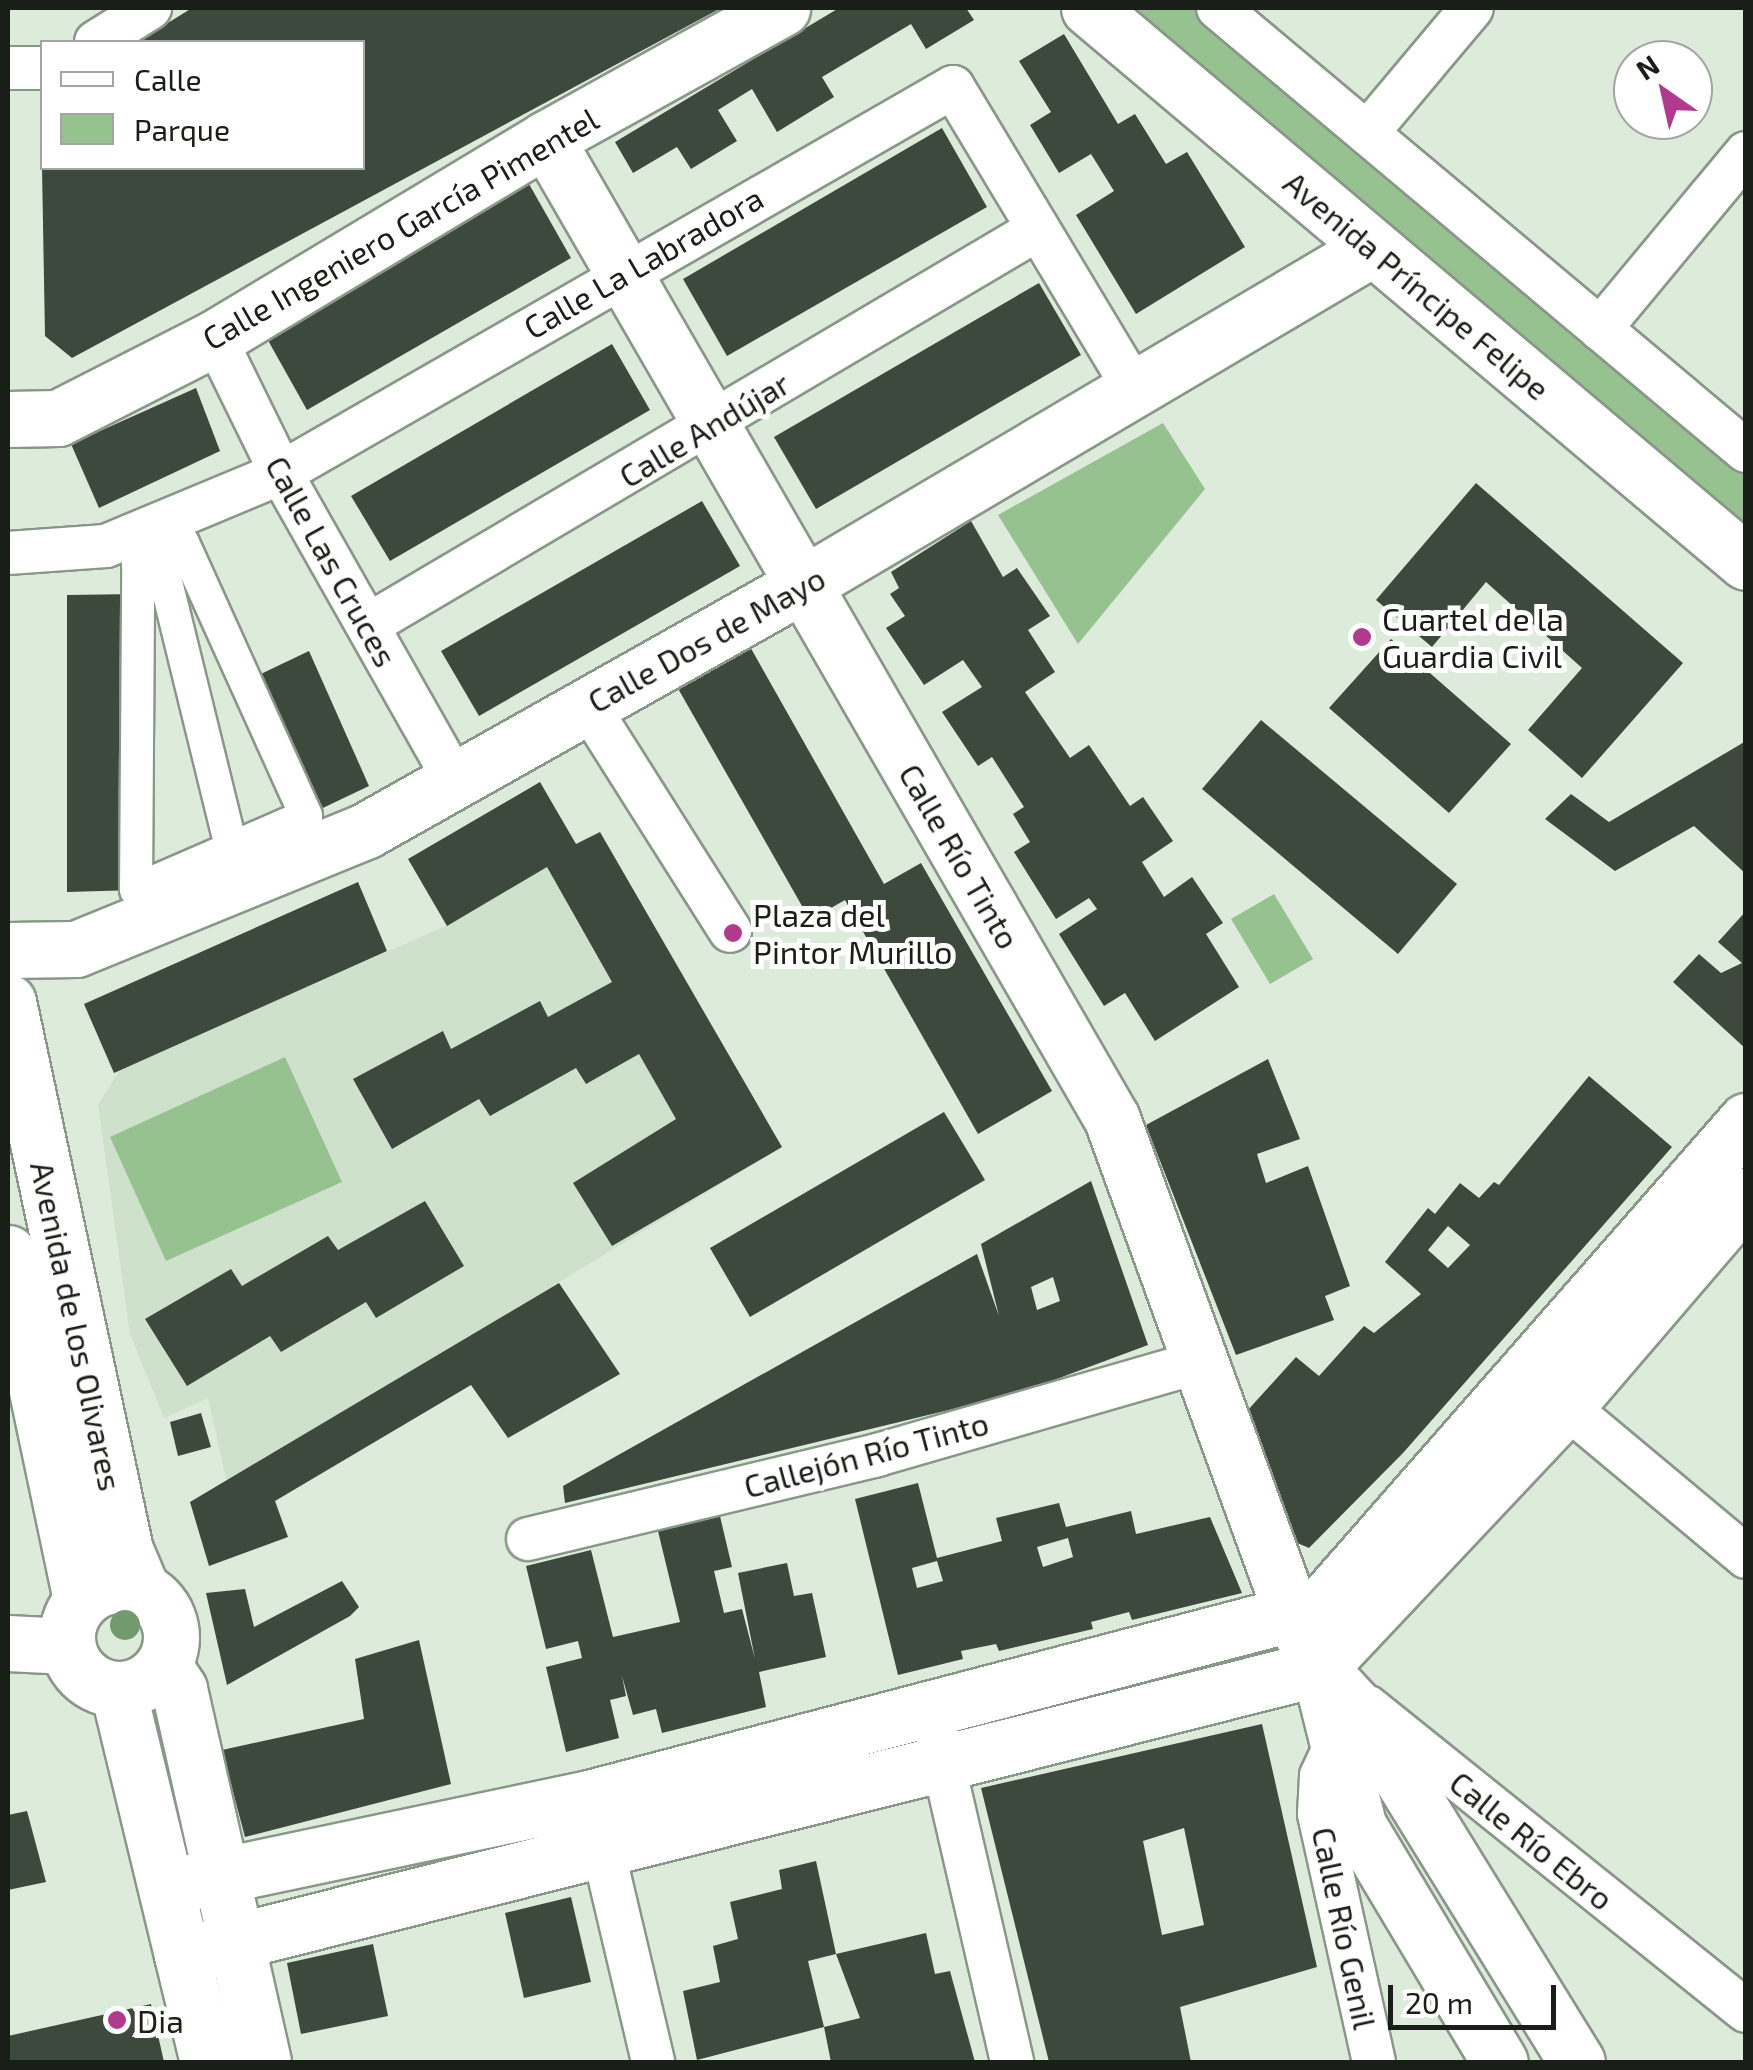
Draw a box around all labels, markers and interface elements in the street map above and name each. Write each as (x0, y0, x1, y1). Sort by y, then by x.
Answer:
legend (40, 40, 365, 170)
north arrow (1613, 40, 1713, 140)
text: N (1629, 47, 1665, 87)
text: Calle (134, 61, 202, 97)
street label: Calle Ingeniero García Pimentel (195, 99, 605, 357)
text: Parque (134, 111, 230, 147)
street label: Avenida Príncipe Felipe (1276, 163, 1558, 407)
street label: Calle La Labradora (517, 178, 769, 346)
street label: Calle Andújar (612, 363, 796, 495)
street label: Calle Las Cruces (258, 449, 406, 673)
street label: Calle Dos de Mayo (581, 558, 831, 720)
place label: Cuartel de la Guardia Civil (1382, 600, 1565, 675)
marker: Cuartel de la Guardia Civil (1351, 626, 1373, 648)
street label: Calle Río Tinto (891, 756, 1029, 956)
place label: Plaza del Pintor Murillo (753, 896, 953, 971)
marker: Plaza del Pintor Murillo (722, 922, 744, 944)
street label: Avenida de los Olivares (23, 1158, 131, 1494)
street label: Callejón Río Tinto (739, 1403, 993, 1505)
street label: Calle Río Ebro (1443, 1762, 1621, 1918)
street label: Calle Río Genil (1305, 1824, 1385, 2032)
scale bar (1393, 1965, 1560, 2027)
text: 20 m (1405, 1984, 1473, 2020)
place label: Dia (137, 2001, 184, 2039)
marker: Dia (106, 2009, 128, 2031)

